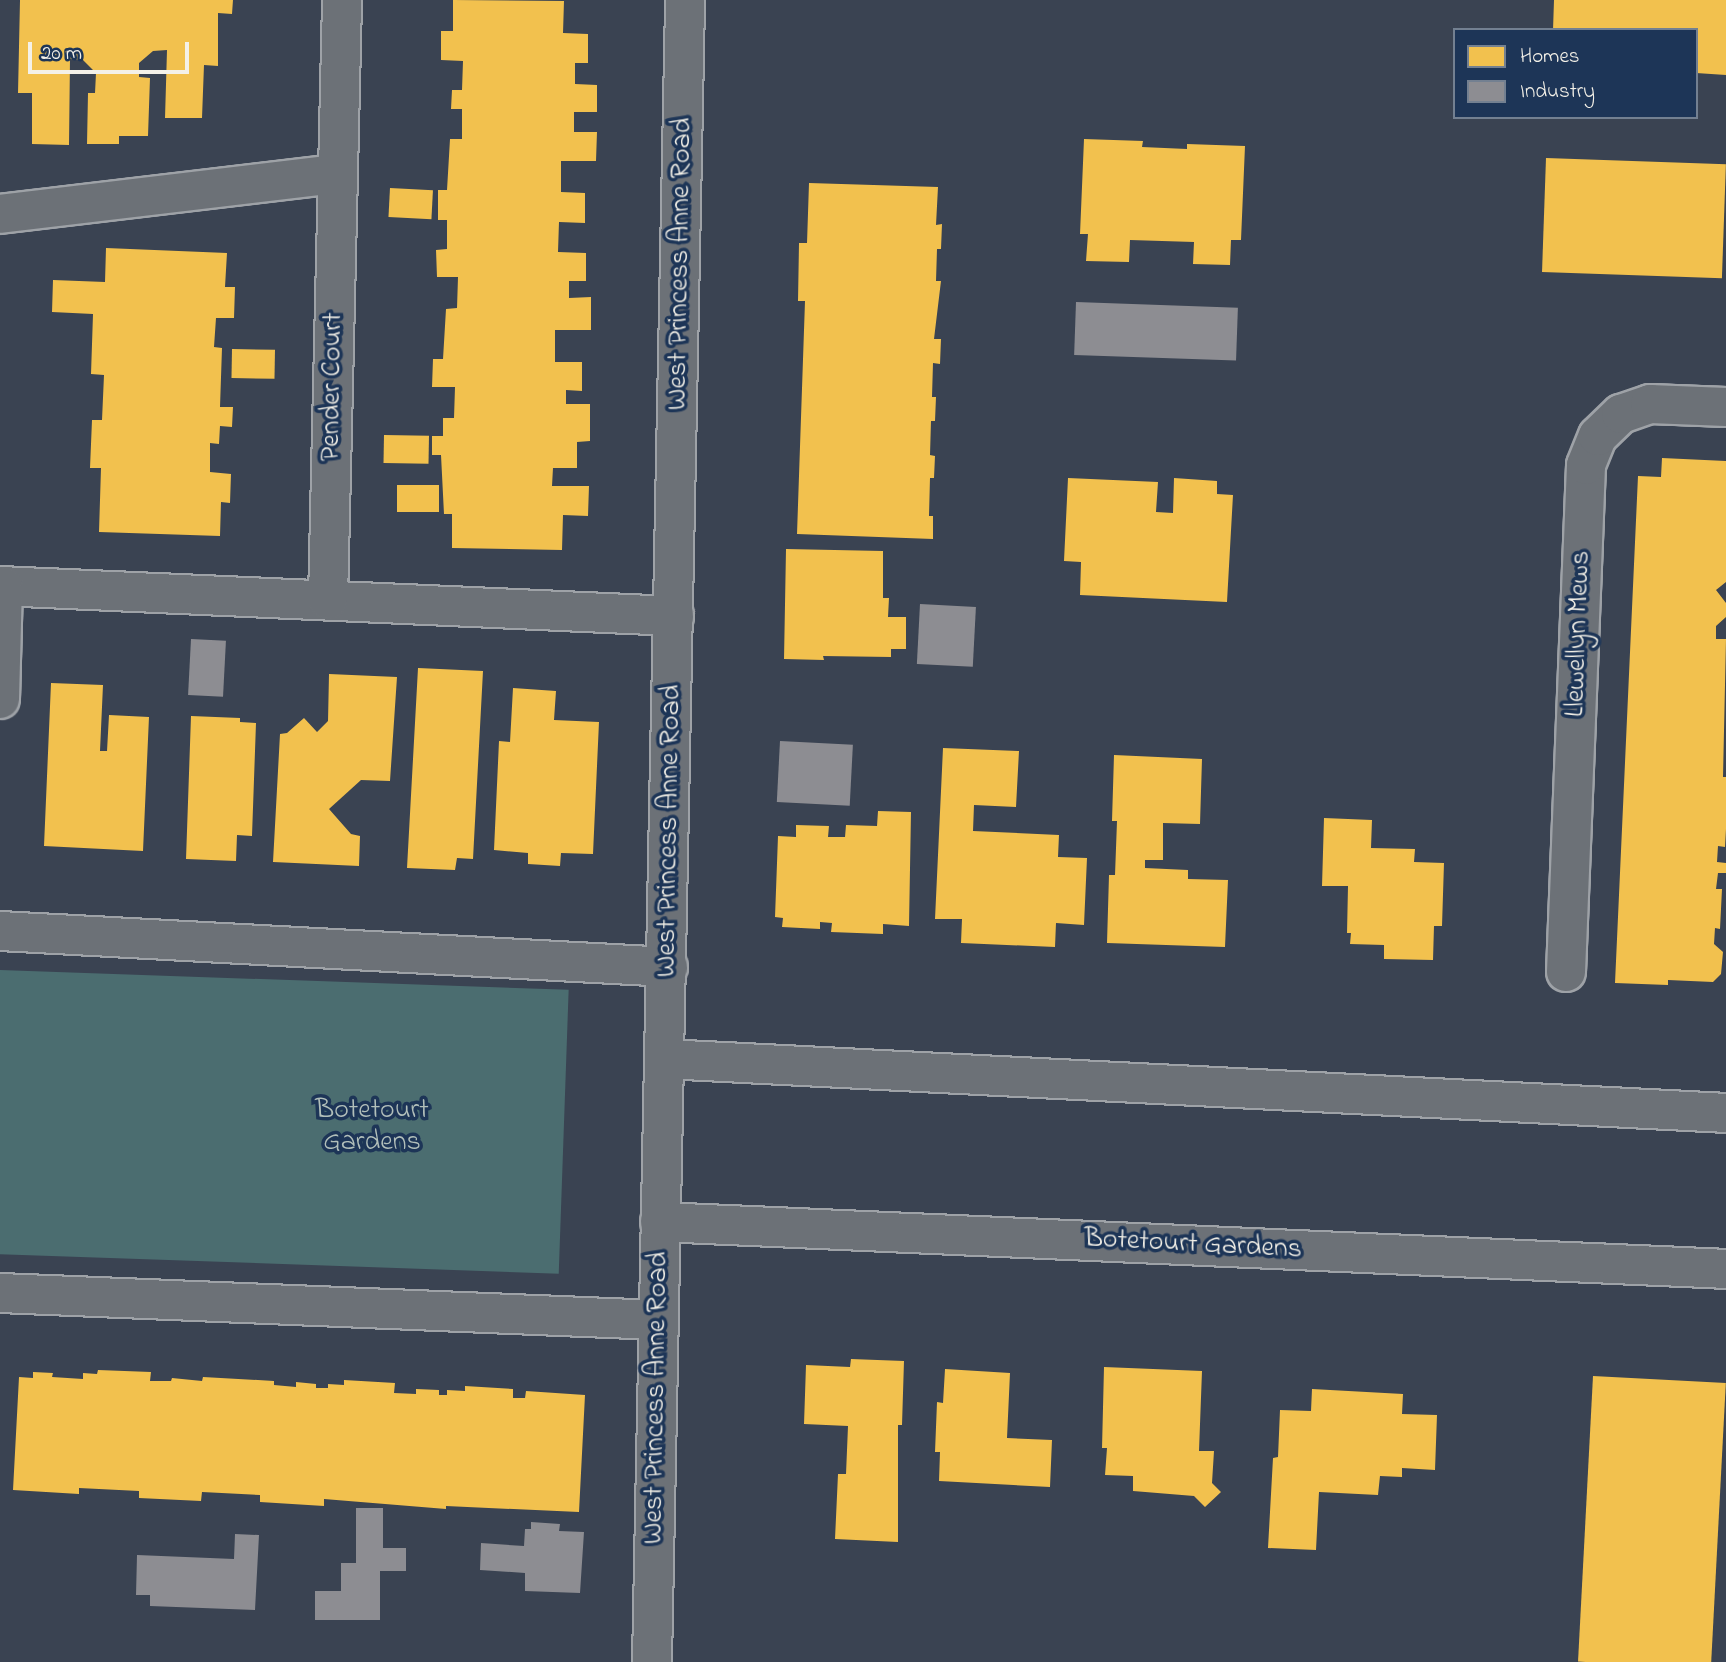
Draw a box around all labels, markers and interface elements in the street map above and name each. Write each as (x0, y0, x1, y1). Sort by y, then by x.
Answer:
scale bar (32, 28, 192, 72)
legend (1453, 28, 1698, 119)
text: 20 m (41, 39, 82, 69)
text: Homes (1520, 42, 1580, 72)
text: Industry (1520, 77, 1595, 107)
street label: West Princess Anne Road (662, 117, 700, 411)
street label: Pender Court (315, 312, 351, 462)
street label: Llewellyn Mews (1559, 550, 1599, 718)
street label: West Princess Anne Road (651, 684, 689, 978)
park label: Botetourt Gardens (315, 1094, 429, 1160)
street label: Botetourt Gardens (1083, 1223, 1303, 1267)
street label: West Princess Anne Road (638, 1251, 676, 1545)

